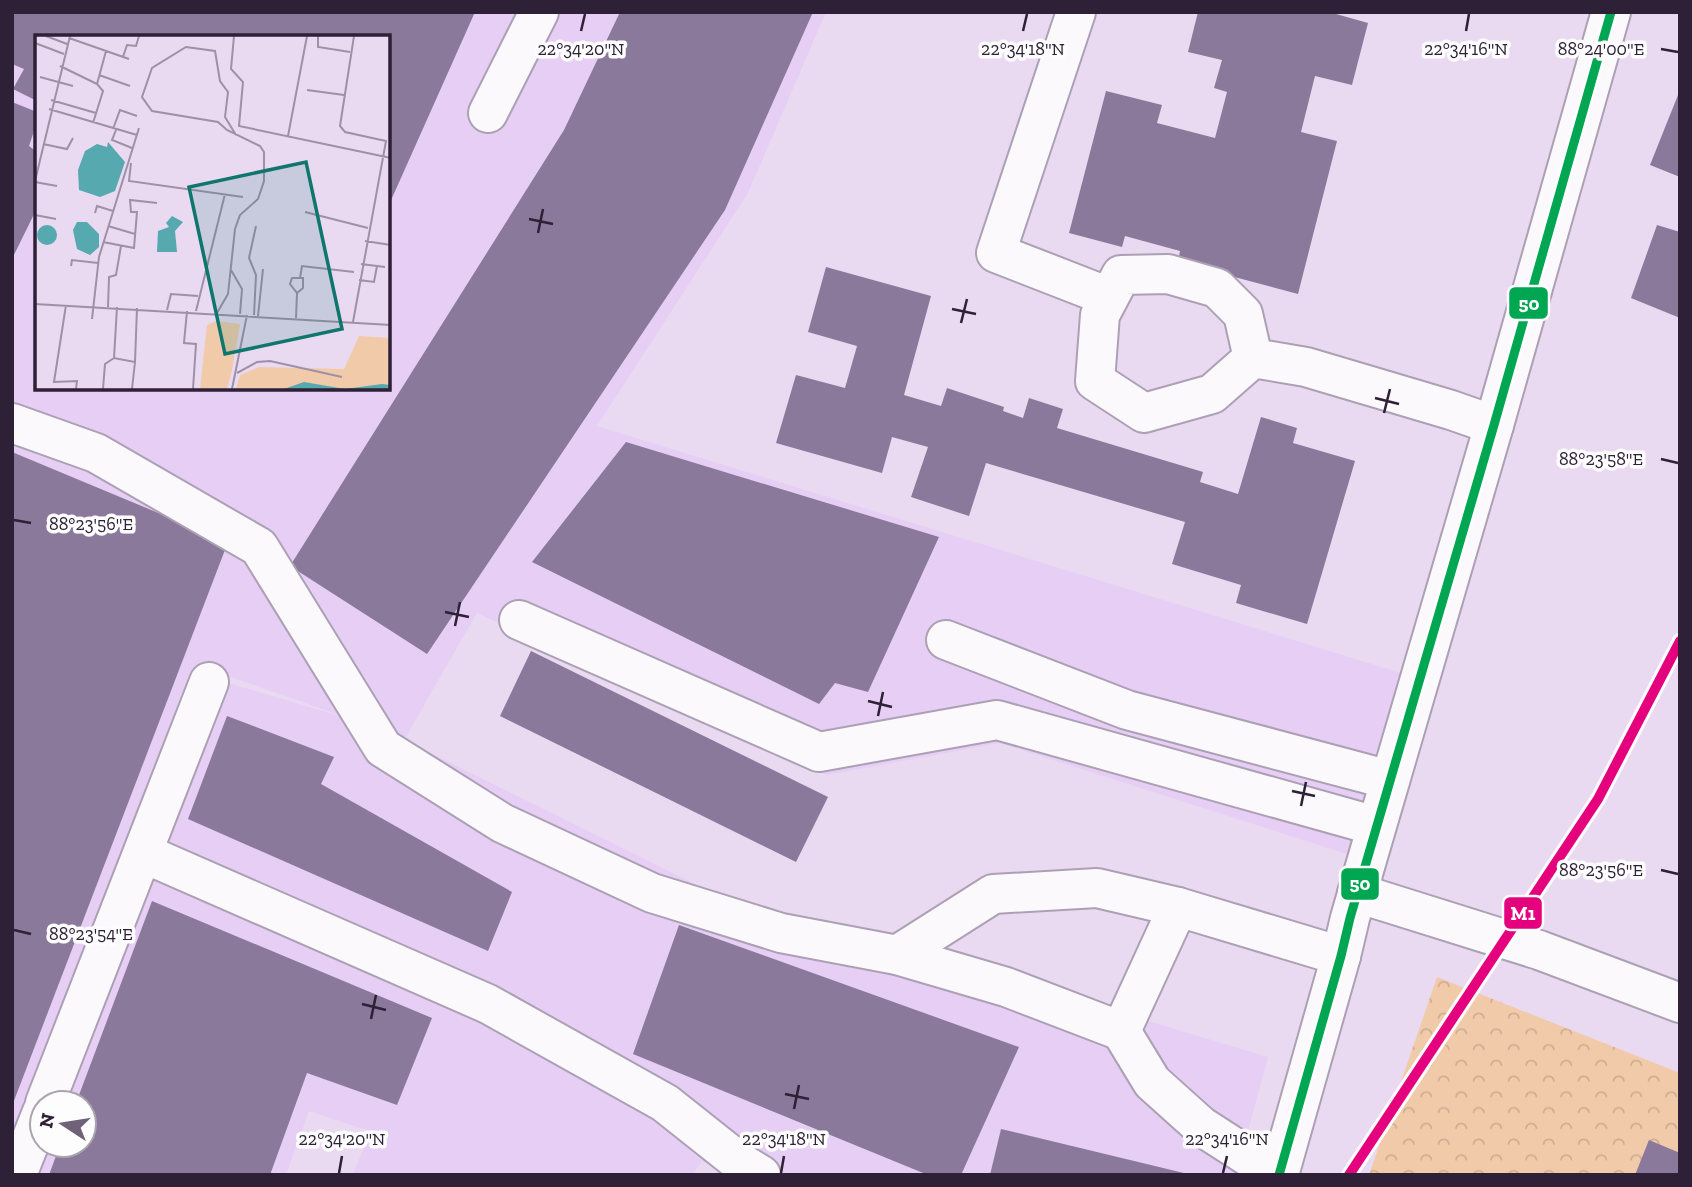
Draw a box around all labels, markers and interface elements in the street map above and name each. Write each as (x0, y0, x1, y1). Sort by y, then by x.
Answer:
inset map (35, 35, 390, 390)
text: 22°34'20"N (538, 38, 624, 60)
text: 22°34'18"N (981, 38, 1065, 60)
text: 22°34'16"N (1424, 38, 1508, 60)
text: 88°24'00"E (1558, 38, 1644, 60)
line badge: 50 (1508, 286, 1549, 320)
text: 50 (1519, 292, 1539, 315)
text: 88°23'58"E (1559, 448, 1643, 470)
text: 88°23'56"E (49, 513, 133, 535)
text: 88°23'56"E (1559, 859, 1643, 881)
line badge: 50 (1340, 867, 1380, 901)
text: 50 (1350, 872, 1370, 895)
line badge: M1 (1503, 896, 1543, 930)
text: M1 (1511, 902, 1536, 925)
text: 88°23'54"E (49, 923, 133, 945)
north arrow (28, 1089, 98, 1159)
text: N (34, 1111, 60, 1130)
text: 22°34'20"N (299, 1128, 385, 1150)
text: 22°34'18"N (742, 1128, 826, 1150)
text: 22°34'16"N (1185, 1128, 1269, 1150)

